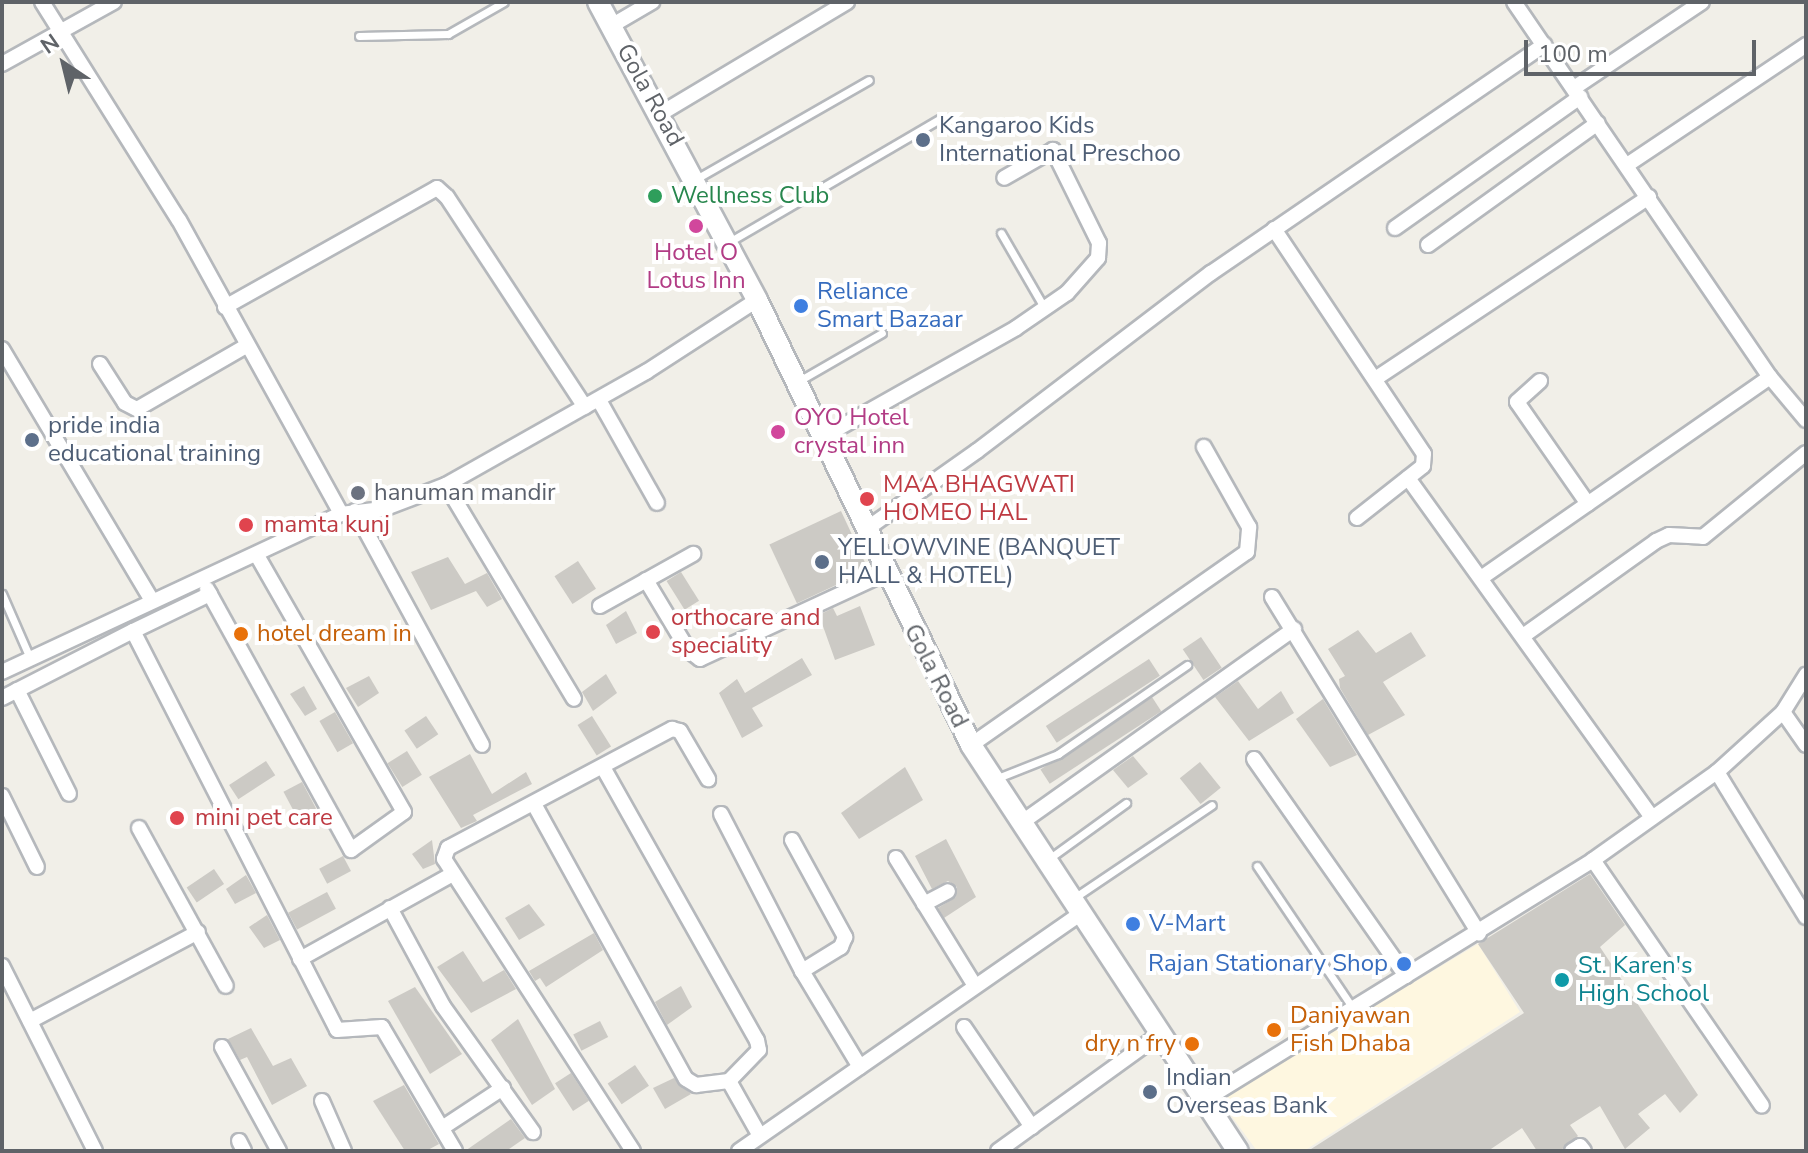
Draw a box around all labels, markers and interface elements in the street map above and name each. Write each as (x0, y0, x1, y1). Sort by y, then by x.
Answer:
north arrow (24, 24, 104, 104)
scale bar (1528, 24, 1760, 74)
text: N (35, 27, 66, 61)
text: 100 m (1538, 38, 1608, 70)
street label: Gola Road (610, 39, 690, 151)
place label: Kangaroo Kids International Preschoo (939, 112, 1181, 168)
marker: Kangaroo Kids International Preschoo (914, 131, 932, 149)
place label: Wellness Club (671, 182, 829, 210)
marker: Wellness Club (646, 187, 664, 205)
marker: Hotel O Lotus Inn (687, 217, 705, 235)
place label: Hotel O Lotus Inn (646, 239, 746, 295)
place label: Reliance Smart Bazaar (817, 278, 963, 334)
marker: Reliance Smart Bazaar (792, 297, 810, 315)
place label: OYO Hotel crystal inn (794, 404, 909, 460)
place label: pride india educational training (48, 412, 261, 468)
marker: OYO Hotel crystal inn (769, 423, 787, 441)
marker: pride india educational training (23, 431, 41, 449)
place label: MAA BHAGWATI HOMEO HAL (883, 471, 1075, 527)
place label: hanuman mandir (374, 479, 556, 507)
marker: hanuman mandir (349, 484, 367, 502)
marker: MAA BHAGWATI HOMEO HAL (858, 490, 876, 508)
place label: mamta kunj (264, 511, 390, 539)
marker: mamta kunj (235, 514, 257, 536)
place label: YELLOWVINE (BANQUET HALL & HOTEL) (838, 534, 1120, 590)
marker: YELLOWVINE (BANQUET HALL & HOTEL) (813, 553, 831, 571)
place label: orthocare and speciality (671, 604, 820, 660)
street label: Gola Road (898, 619, 974, 733)
place label: hotel dream in (257, 620, 412, 648)
marker: orthocare and speciality (642, 621, 664, 643)
marker: hotel dream in (232, 625, 250, 643)
place label: mini pet care (195, 804, 333, 832)
marker: mini pet care (166, 807, 188, 829)
place label: V-Mart (1149, 910, 1225, 938)
marker: V-Mart (1124, 915, 1142, 933)
place label: Rajan Stationary Shop (1148, 950, 1388, 978)
place label: St. Karen's High School (1578, 952, 1709, 1008)
marker: Rajan Stationary Shop (1395, 955, 1413, 973)
marker: St. Karen's High School (1553, 971, 1571, 989)
place label: Daniyawan Fish Dhaba (1290, 1002, 1411, 1058)
marker: Daniyawan Fish Dhaba (1265, 1021, 1283, 1039)
place label: dry n fry (1085, 1030, 1176, 1058)
marker: dry n fry (1183, 1035, 1201, 1053)
place label: Indian Overseas Bank (1166, 1064, 1327, 1120)
marker: Indian Overseas Bank (1141, 1083, 1159, 1101)

